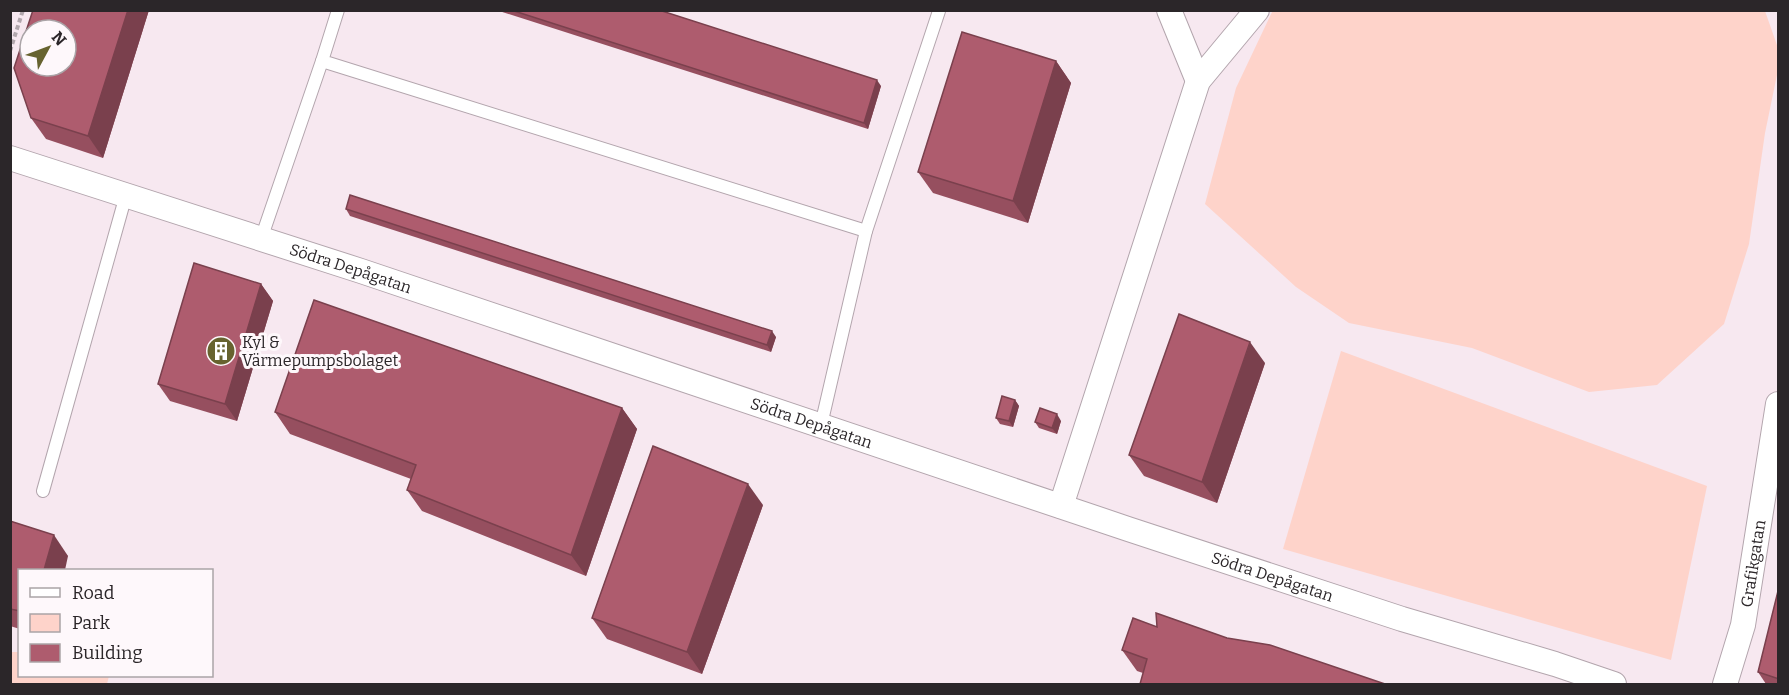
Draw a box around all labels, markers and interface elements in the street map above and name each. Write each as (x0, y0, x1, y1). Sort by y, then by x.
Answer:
north arrow (18, 18, 78, 78)
text: N (48, 28, 70, 49)
street label: Södra Depågatan (287, 240, 414, 297)
place label: Kyl & Värmepumpsbolaget (242, 333, 398, 370)
building icon: Kyl & Värmepumpsbolaget (205, 335, 237, 367)
street label: Södra Depågatan (748, 394, 875, 452)
street label: Grafikgatan (1737, 518, 1770, 609)
street label: Södra Depågatan (1209, 548, 1336, 606)
legend (18, 569, 213, 677)
text: Road (72, 582, 115, 604)
text: Park (72, 612, 111, 634)
text: Building (72, 642, 143, 664)

